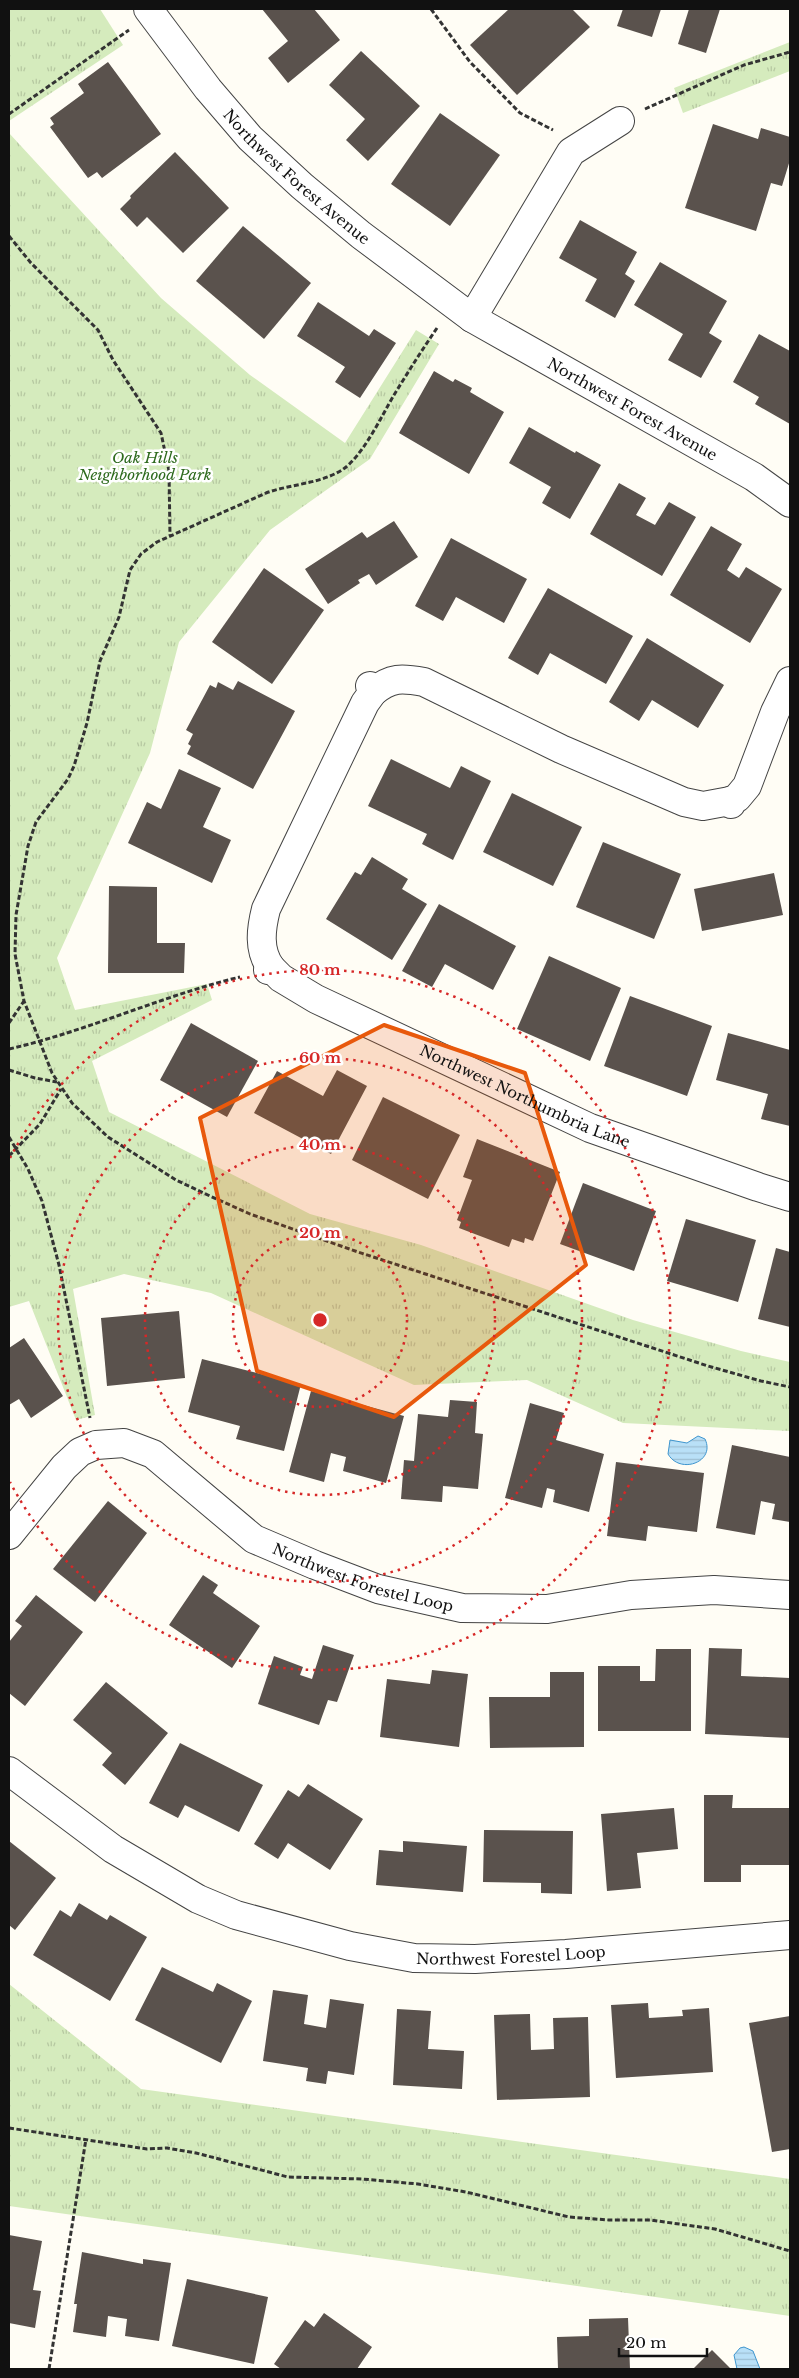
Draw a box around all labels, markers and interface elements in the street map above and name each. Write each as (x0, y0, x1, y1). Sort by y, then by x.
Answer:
street label: Northwest Forest Avenue (220, 105, 374, 248)
street label: Northwest Forest Avenue (544, 353, 721, 464)
park label: Oak Hills Neighborhood Park (77, 448, 212, 484)
text: 80 m (299, 960, 341, 979)
street label: Northwest Northumbria Lane (417, 1040, 633, 1151)
text: 60 m (299, 1048, 341, 1067)
text: 40 m (299, 1135, 341, 1154)
text: 20 m (299, 1223, 341, 1242)
centre of rings (311, 1311, 329, 1329)
street label: Northwest Forestel Loop (270, 1539, 455, 1615)
street label: Northwest Forestel Loop (416, 1941, 606, 1969)
scale bar (619, 2326, 706, 2358)
text: 20 m (626, 2333, 666, 2352)

